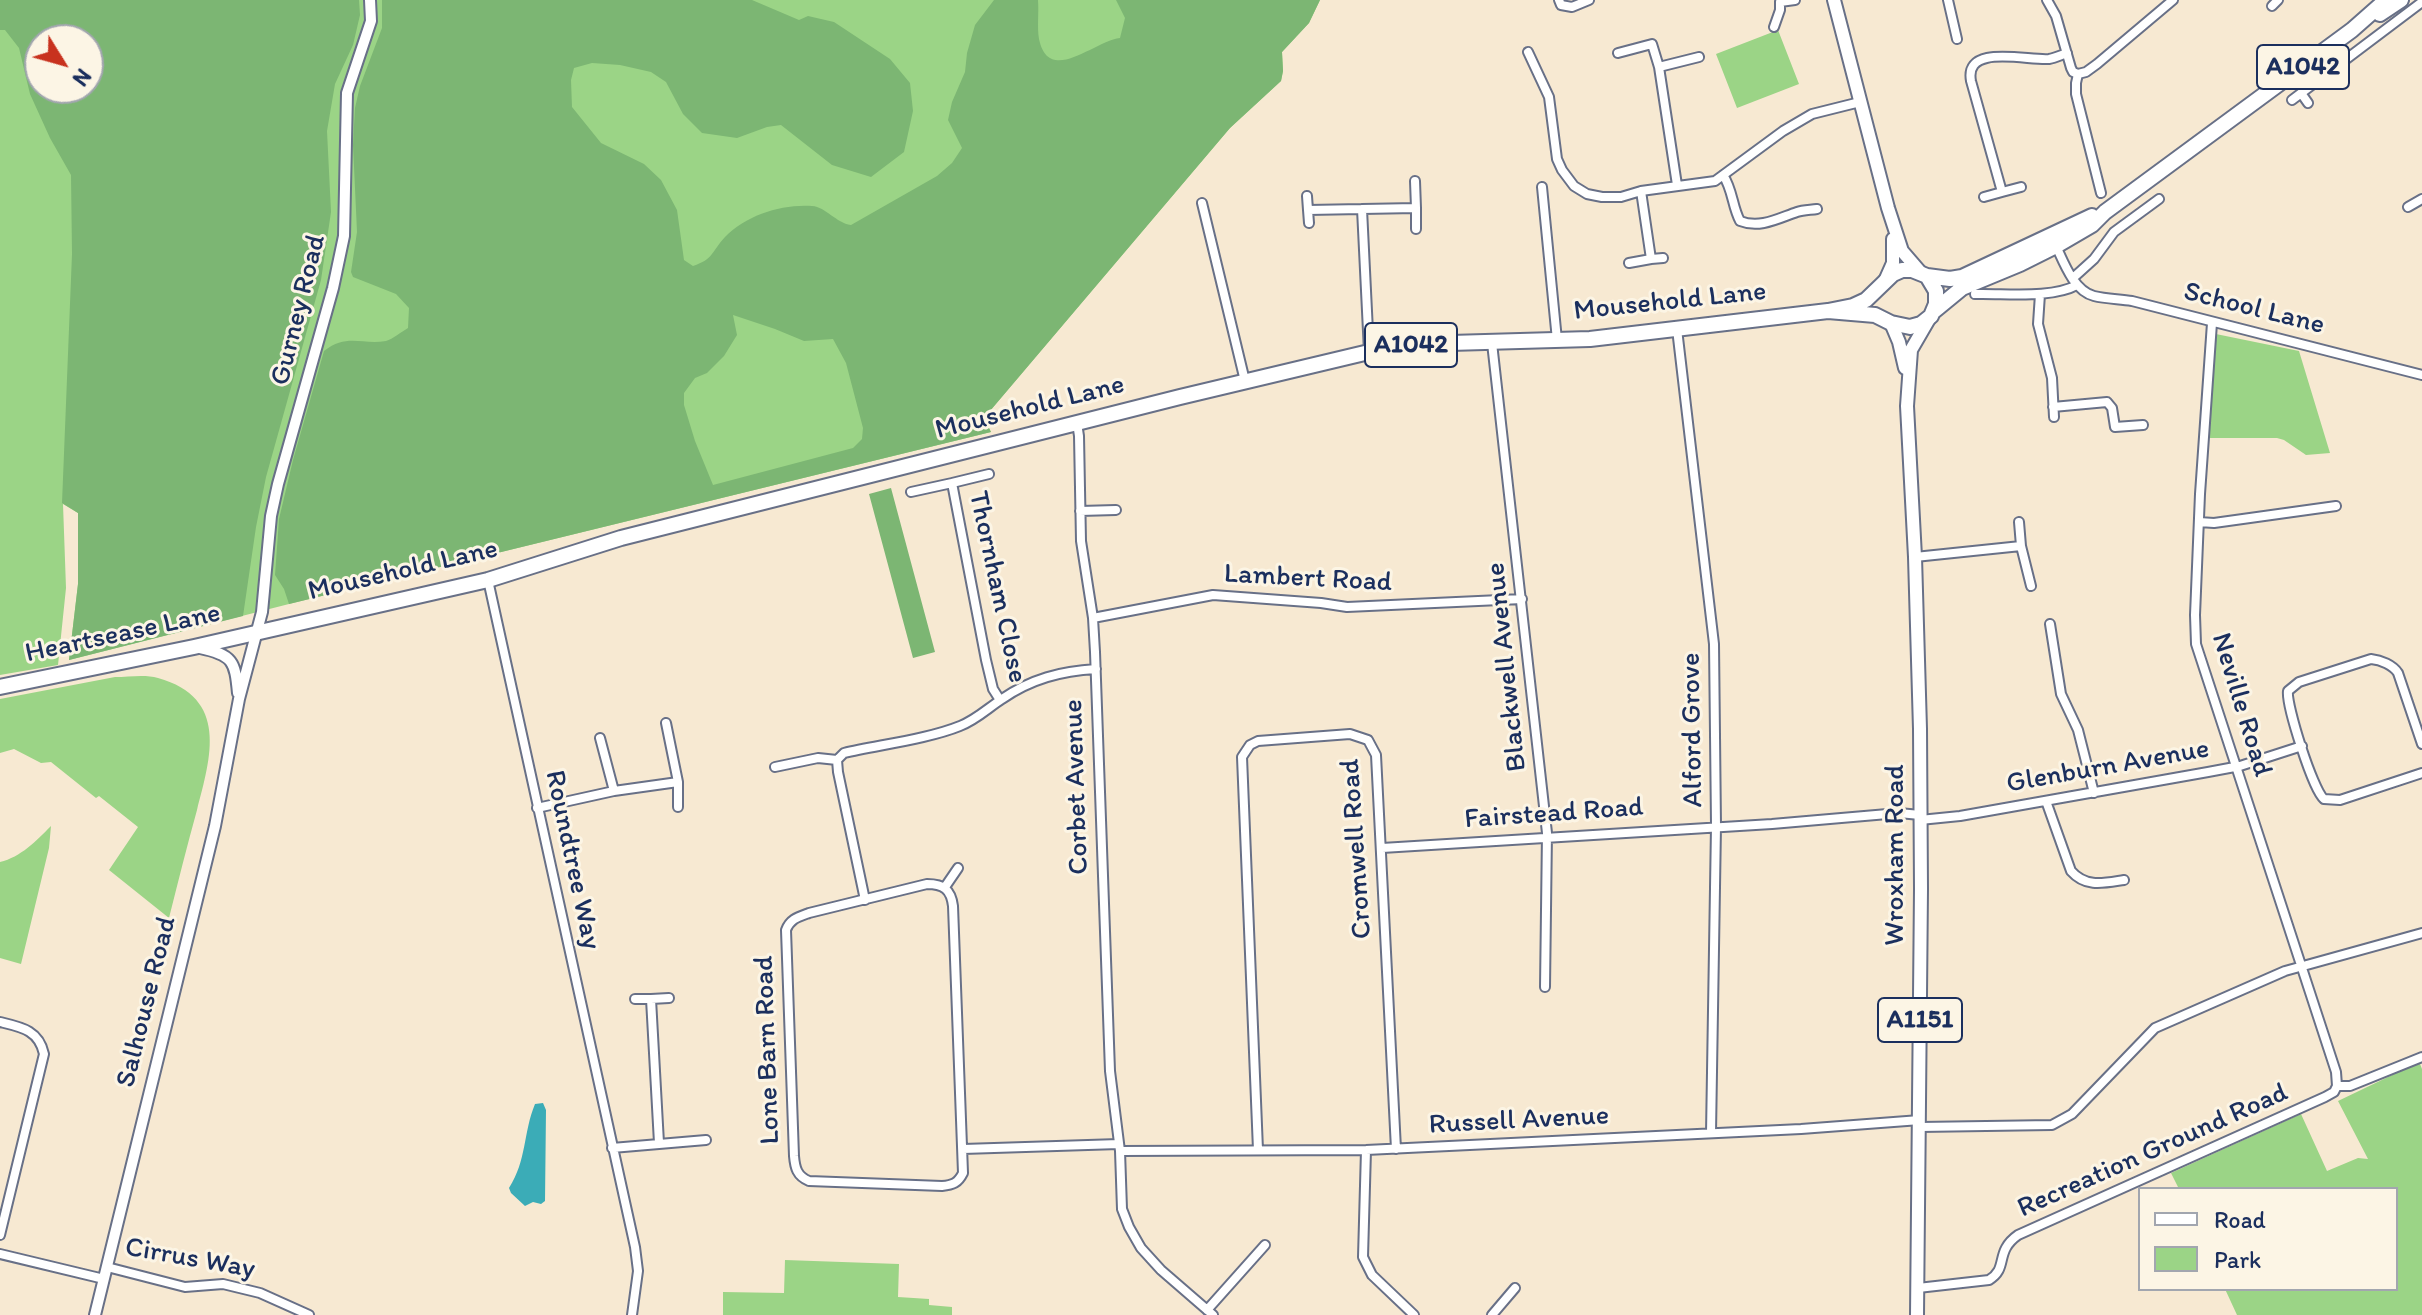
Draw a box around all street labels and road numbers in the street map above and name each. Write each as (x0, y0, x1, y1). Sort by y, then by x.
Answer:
road number: A1042 (2257, 45, 2349, 89)
street label: Gurney Road (264, 231, 334, 389)
street label: Mousehold Lane (1572, 275, 1768, 329)
street label: School Lane (2180, 275, 2328, 343)
road number: A1042 (1365, 323, 1457, 367)
street label: Mousehold Lane (932, 368, 1128, 448)
street label: Thornham Close (960, 488, 1034, 686)
street label: Mousehold Lane (305, 533, 501, 609)
street label: Lambert Road (1223, 558, 1393, 600)
street label: Blackwell Avenue (1479, 561, 1535, 773)
street label: Heartsease Lane (22, 597, 224, 671)
street label: Neville Road (2203, 629, 2279, 781)
street label: Alford Grove (1675, 652, 1711, 808)
street label: Corbet Avenue (1057, 699, 1097, 875)
street label: Glenburn Avenue (2004, 733, 2212, 801)
street label: Cromwell Road (1334, 758, 1380, 940)
street label: Wroxham Road (1879, 764, 1913, 946)
street label: Roundtree Way (537, 767, 607, 953)
street label: Fairstead Road (1463, 791, 1645, 837)
street label: Salhouse Road (110, 913, 184, 1091)
street label: Lone Barn Road (748, 955, 788, 1145)
road number: A1151 (1878, 998, 1962, 1042)
street label: Recreation Ground Road (2013, 1076, 2293, 1226)
street label: Russell Avenue (1428, 1100, 1610, 1142)
street label: Cirrus Way (122, 1231, 258, 1287)

